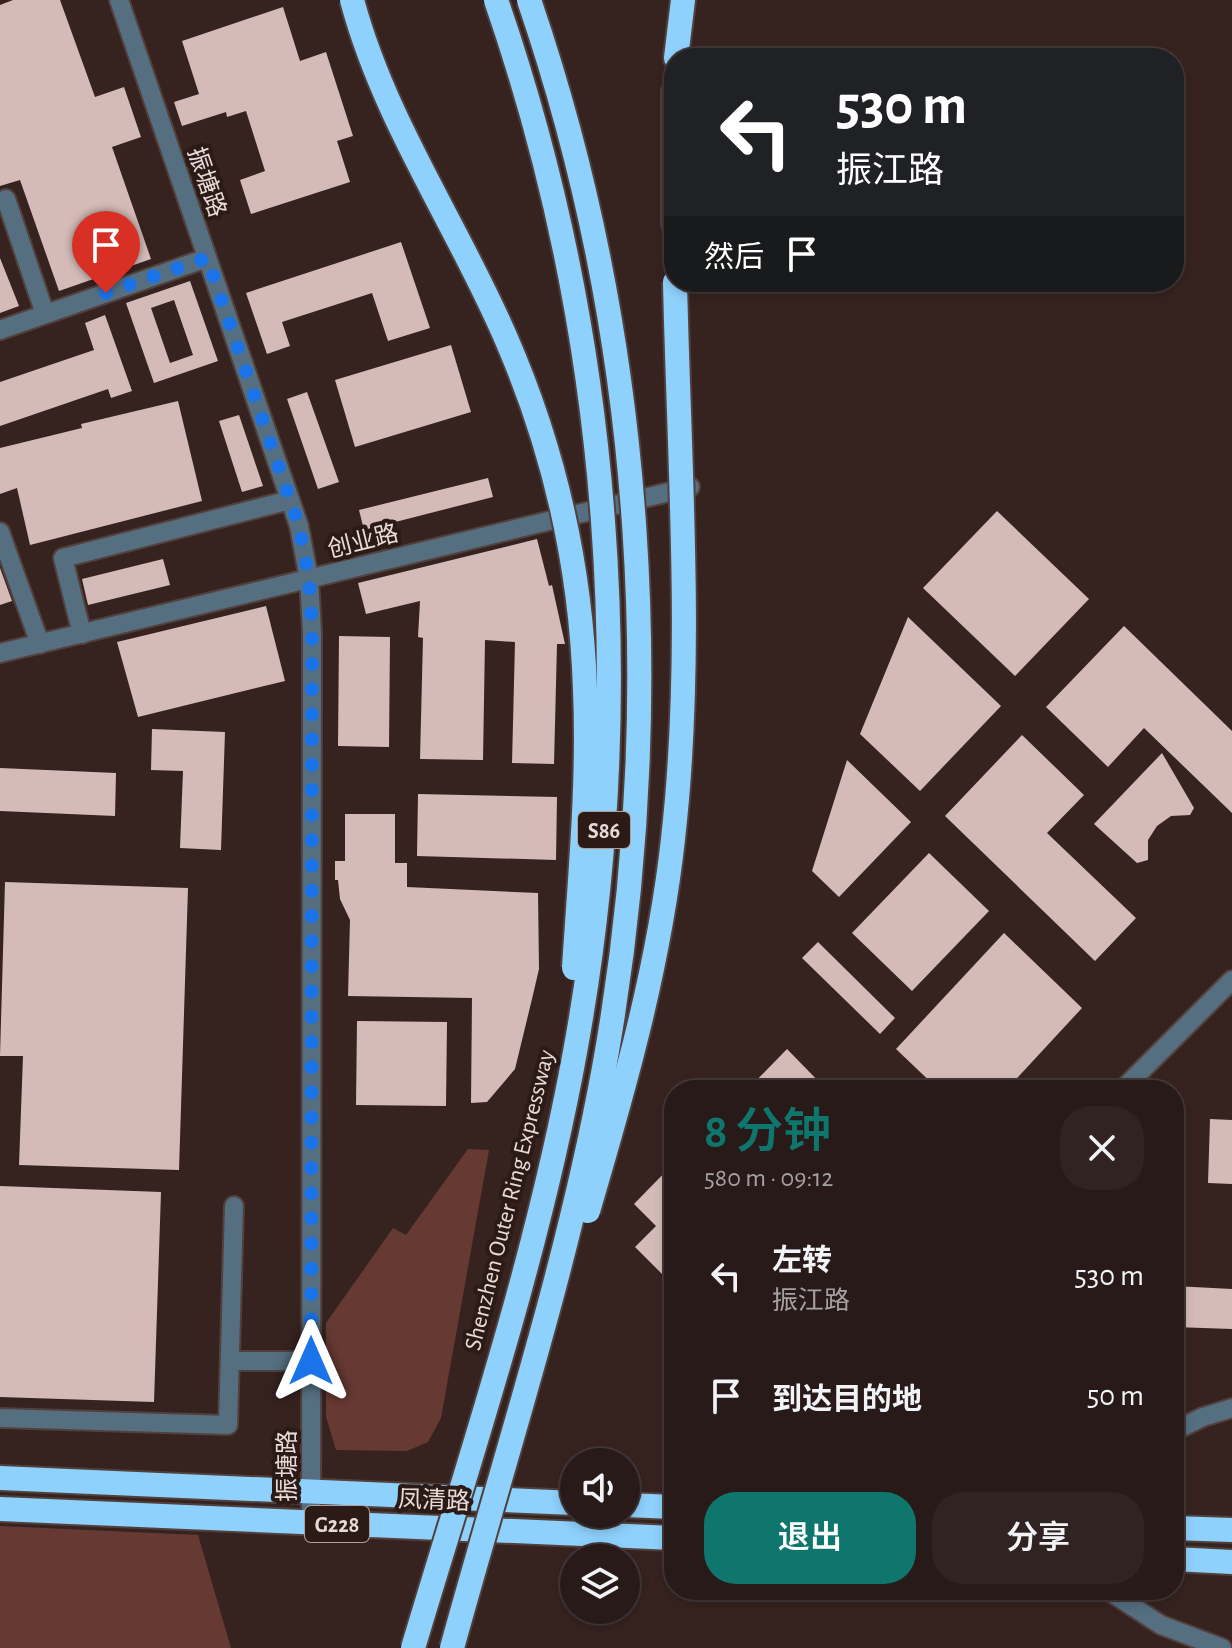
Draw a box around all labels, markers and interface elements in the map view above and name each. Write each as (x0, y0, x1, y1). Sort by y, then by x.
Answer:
text: 530 m (836, 78, 967, 134)
icon: left (704, 80, 808, 184)
street label: 振塘路 (183, 144, 231, 220)
text: 振江路 (836, 153, 944, 189)
pin (72, 211, 140, 293)
icon: arrive (84, 223, 128, 267)
icon: arrive (780, 232, 824, 276)
text: 然后 (704, 243, 764, 273)
street label: 创业路 (325, 520, 401, 562)
road number: S86 (578, 812, 630, 848)
street label: Shenzhen Outer Ring Expressway (461, 1047, 559, 1353)
button: close (1060, 1106, 1144, 1190)
text: 8 分钟 (704, 1109, 831, 1157)
text: 580 m · 09:12 (704, 1165, 833, 1191)
text: 左转 (772, 1246, 832, 1276)
icon: left (704, 1254, 748, 1298)
text: 530 m (1074, 1261, 1144, 1291)
text: 振江路 (772, 1288, 850, 1314)
position arrow (269, 1319, 353, 1403)
icon: arrive (704, 1374, 748, 1418)
text: 50 m (1087, 1381, 1144, 1411)
text: 到达目的地 (772, 1385, 922, 1415)
street label: 振塘路 (274, 1430, 300, 1502)
map controls (560, 1448, 640, 1624)
button: sound (560, 1448, 640, 1528)
street label: 凤清路 (398, 1486, 470, 1514)
button: 退出 (704, 1492, 916, 1584)
button: 分享 (932, 1492, 1144, 1584)
road number: G228 (305, 1506, 369, 1542)
button: layers (560, 1544, 640, 1624)

